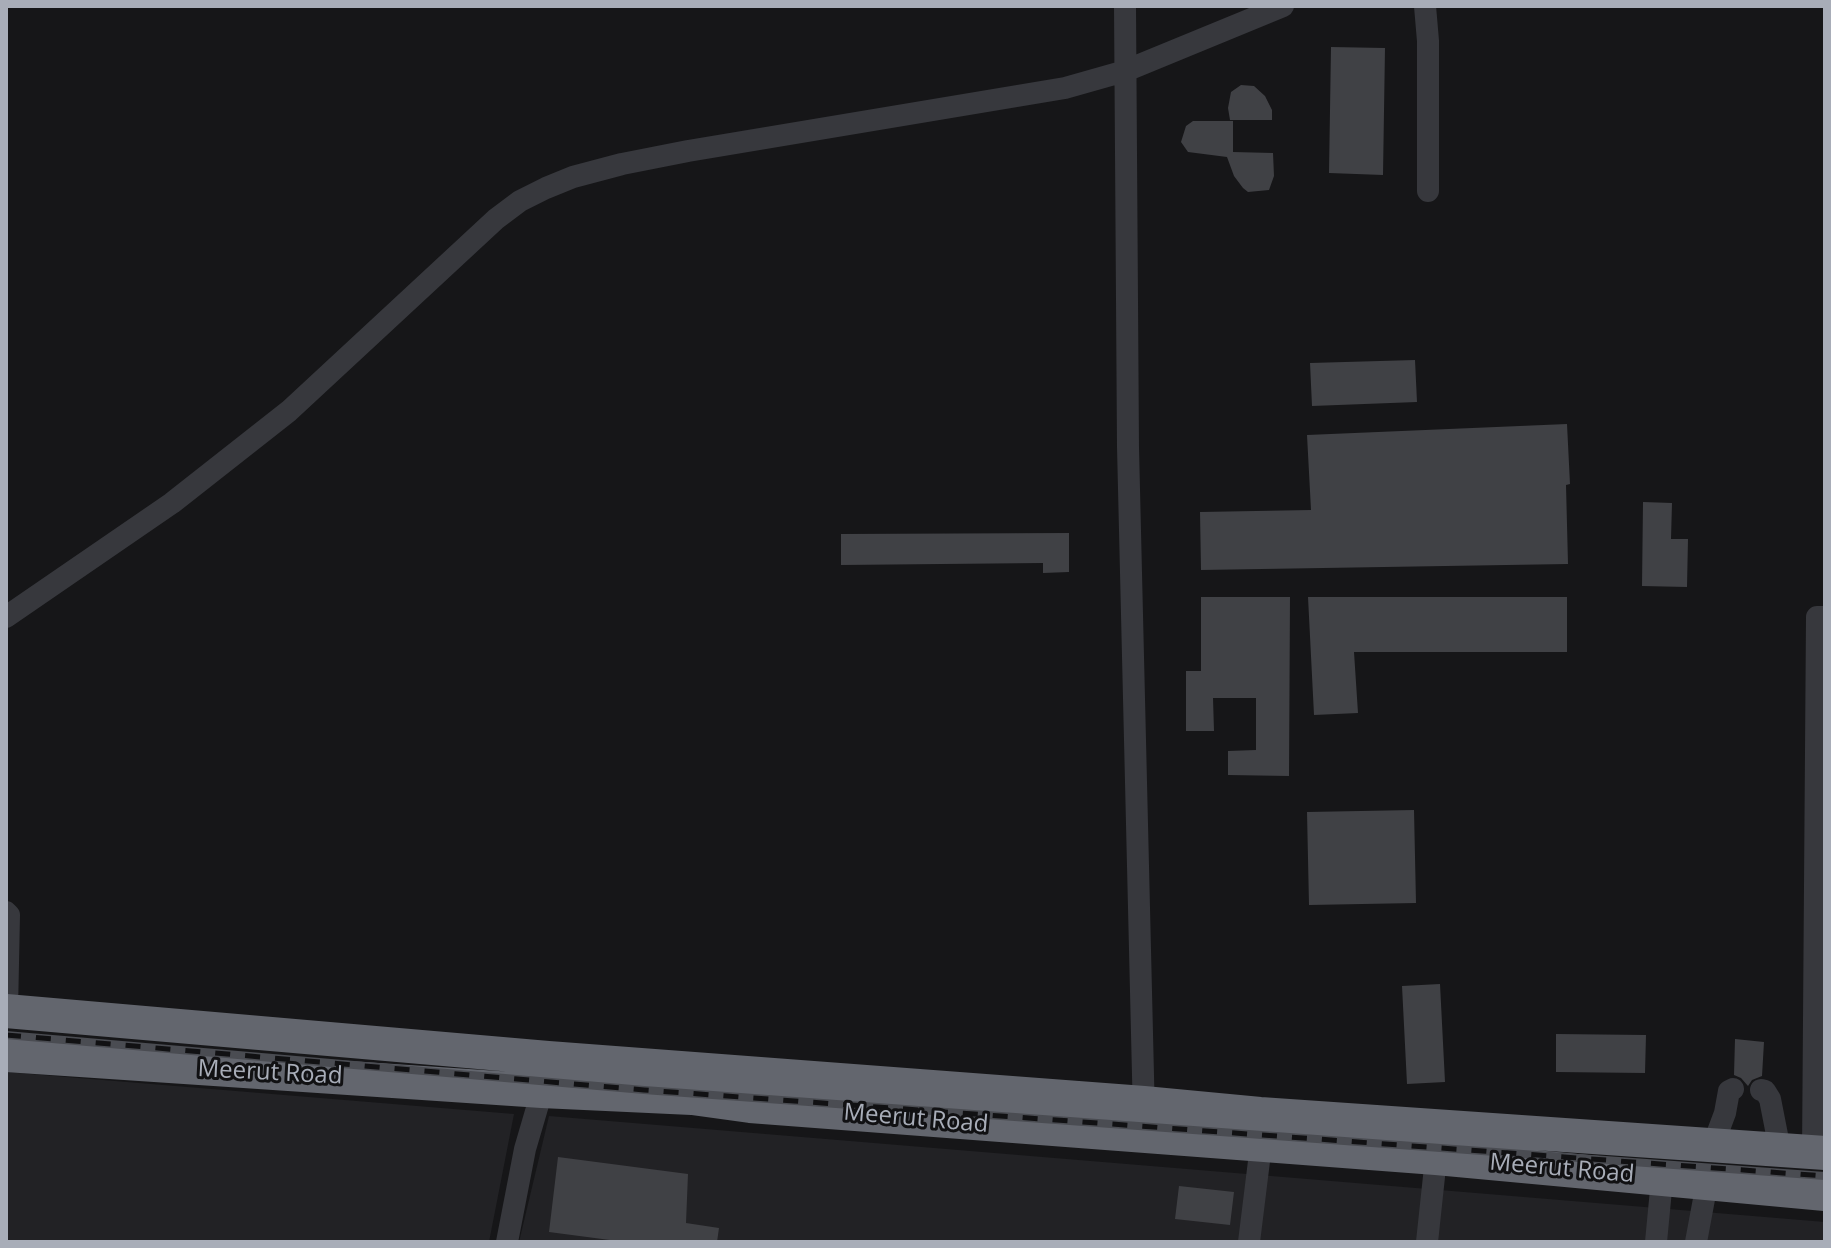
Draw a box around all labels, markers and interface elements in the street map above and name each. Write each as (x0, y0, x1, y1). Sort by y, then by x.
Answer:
street label: Meerut Road (197, 1055, 343, 1091)
street label: Meerut Road (842, 1098, 990, 1140)
street label: Meerut Road (1488, 1148, 1636, 1190)

